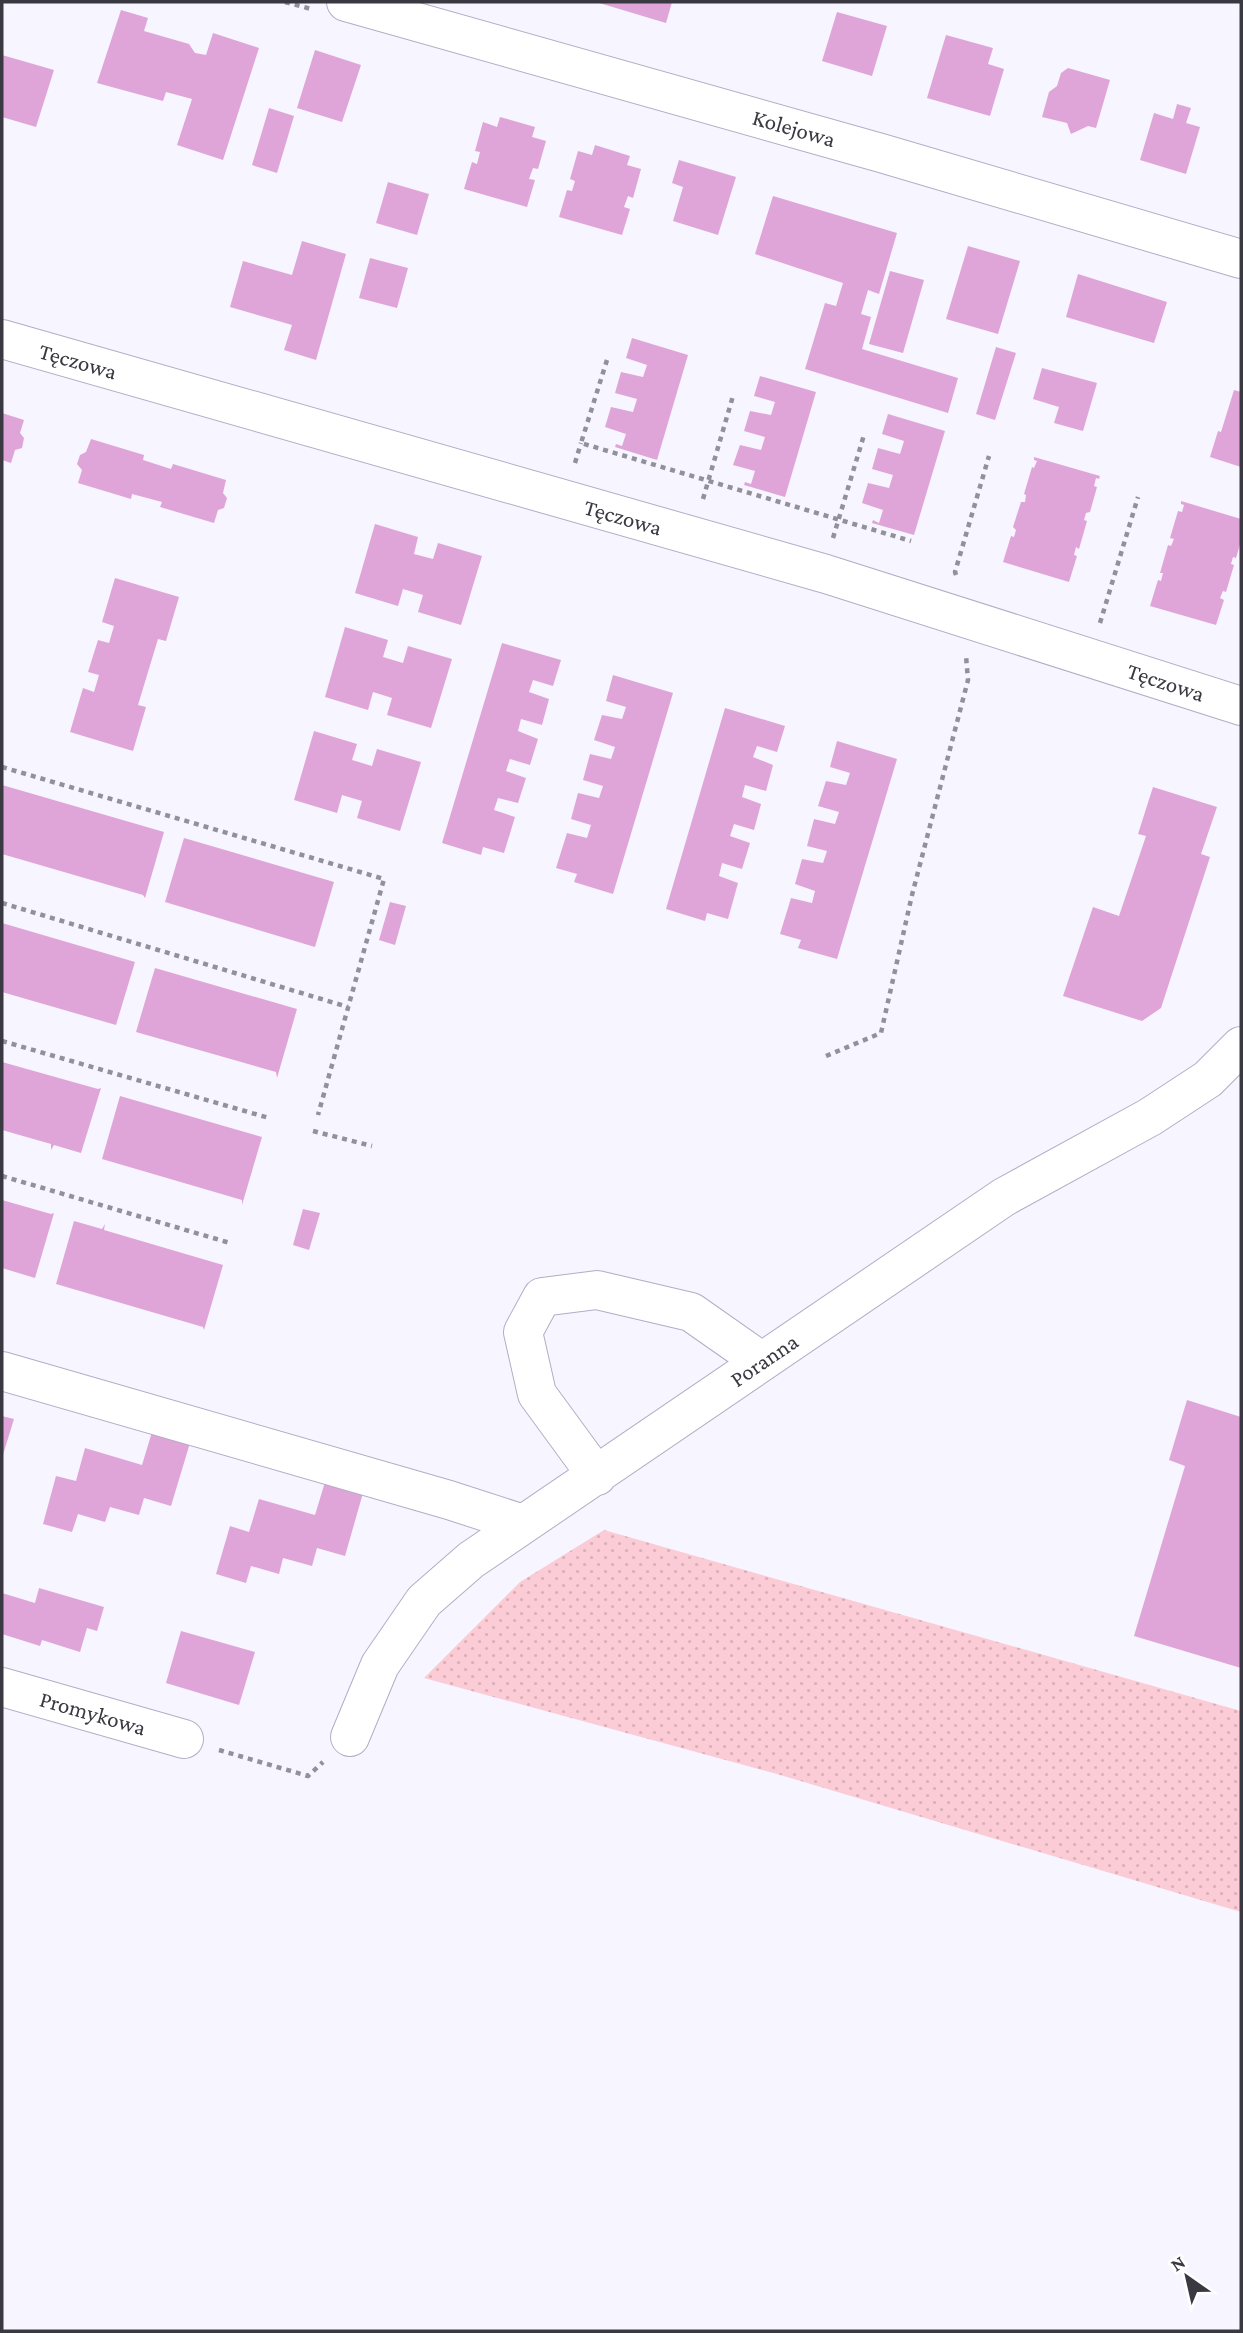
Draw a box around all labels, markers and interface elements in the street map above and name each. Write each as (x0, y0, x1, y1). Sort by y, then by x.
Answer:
street label: Kolejowa (750, 104, 839, 152)
street label: Tęczowa (36, 338, 120, 385)
street label: Tęczowa (581, 494, 665, 541)
street label: Tęczowa (1124, 657, 1208, 707)
street label: Poranna (725, 1328, 803, 1392)
street label: Promykowa (37, 1685, 149, 1741)
north arrow (1152, 2242, 1222, 2312)
text: N (1167, 2251, 1189, 2276)

